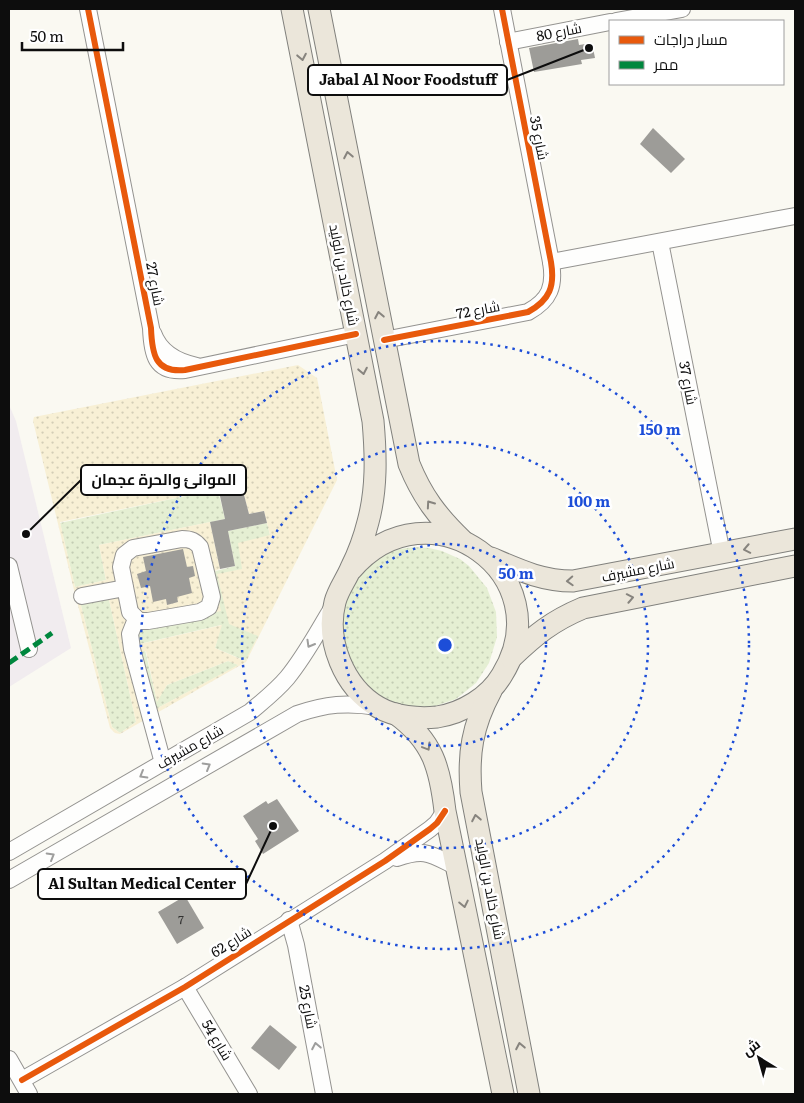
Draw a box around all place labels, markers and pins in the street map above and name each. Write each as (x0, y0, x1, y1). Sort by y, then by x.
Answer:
callout: Jabal Al Noor Foodstuff (308, 65, 507, 95)
callout: الموانئ والحرة عجمان (81, 465, 246, 495)
centre of rings (436, 636, 454, 654)
callout: Al Sultan Medical Center (38, 869, 246, 899)

